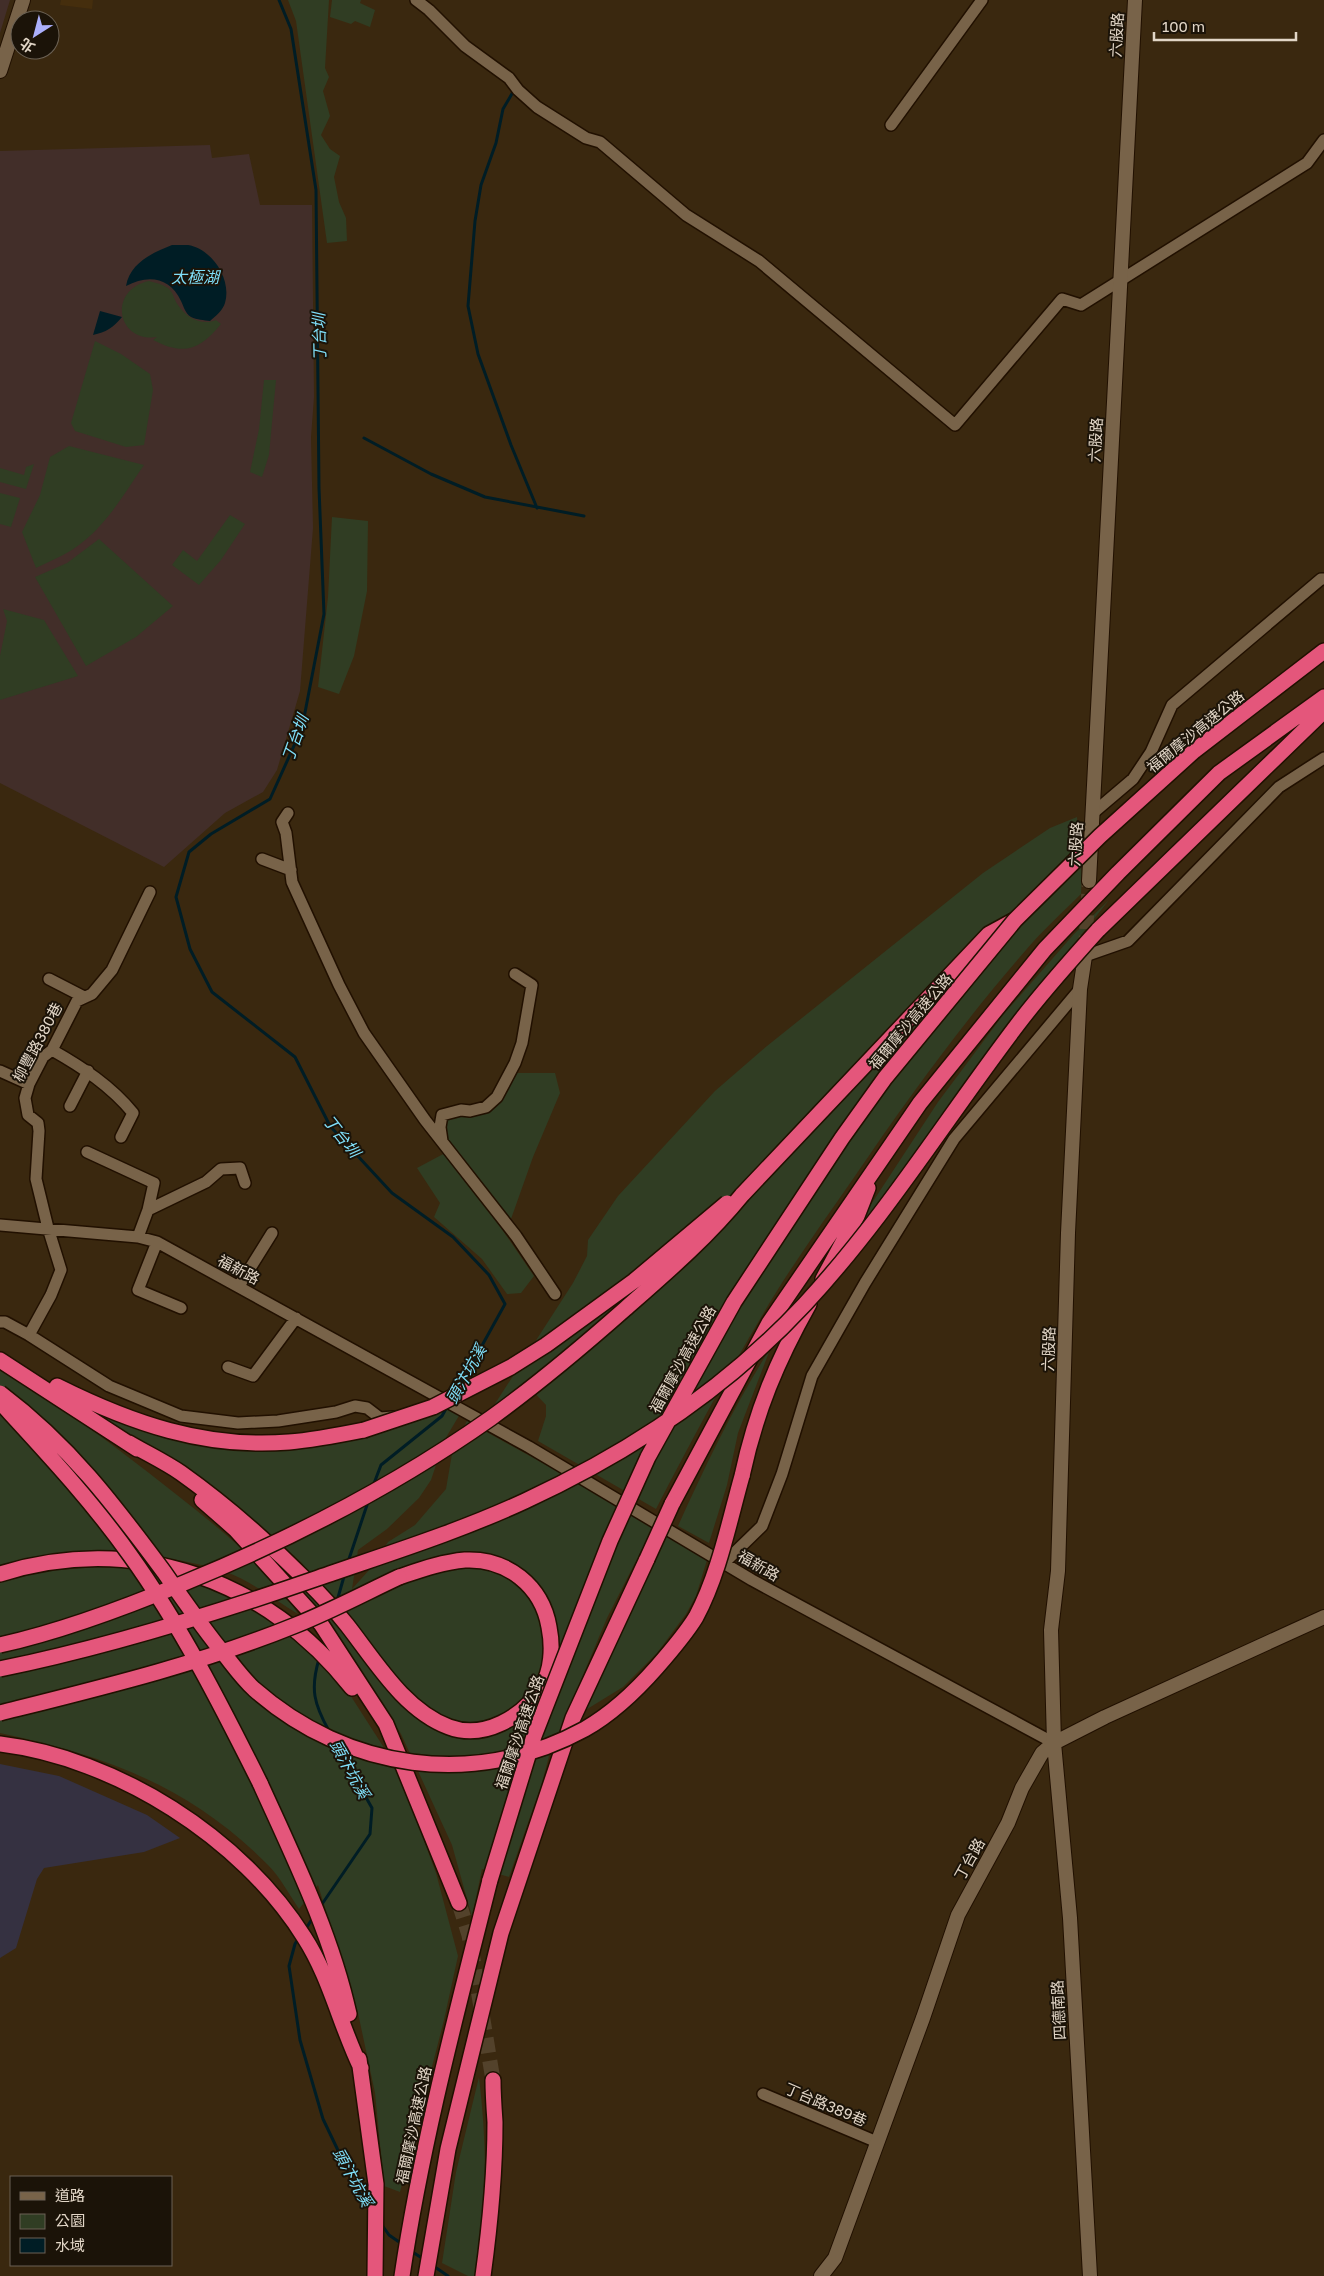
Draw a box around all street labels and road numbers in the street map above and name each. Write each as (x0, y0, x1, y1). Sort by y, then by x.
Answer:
street label: 六股路 (1106, 12, 1126, 58)
street label: 六股路 (1085, 417, 1105, 463)
street label: 福爾摩沙高速公路 (1143, 686, 1247, 776)
street label: 六股路 (1064, 821, 1086, 867)
street label: 福爾摩沙高速公路 (865, 969, 955, 1073)
street label: 柳豐路380巷 (9, 999, 65, 1085)
street label: 福新路 (215, 1250, 263, 1288)
street label: 福爾摩沙高速公路 (645, 1302, 719, 1416)
street label: 六股路 (1038, 1326, 1058, 1372)
street label: 福新路 (735, 1546, 783, 1584)
street label: 福爾摩沙高速公路 (491, 1672, 547, 1792)
street label: 丁台路 (950, 1835, 988, 1883)
street label: 四德南路 (1047, 1980, 1069, 2040)
street label: 福爾摩沙高速公路 (392, 2064, 434, 2186)
street label: 丁台路389巷 (782, 2079, 870, 2129)

